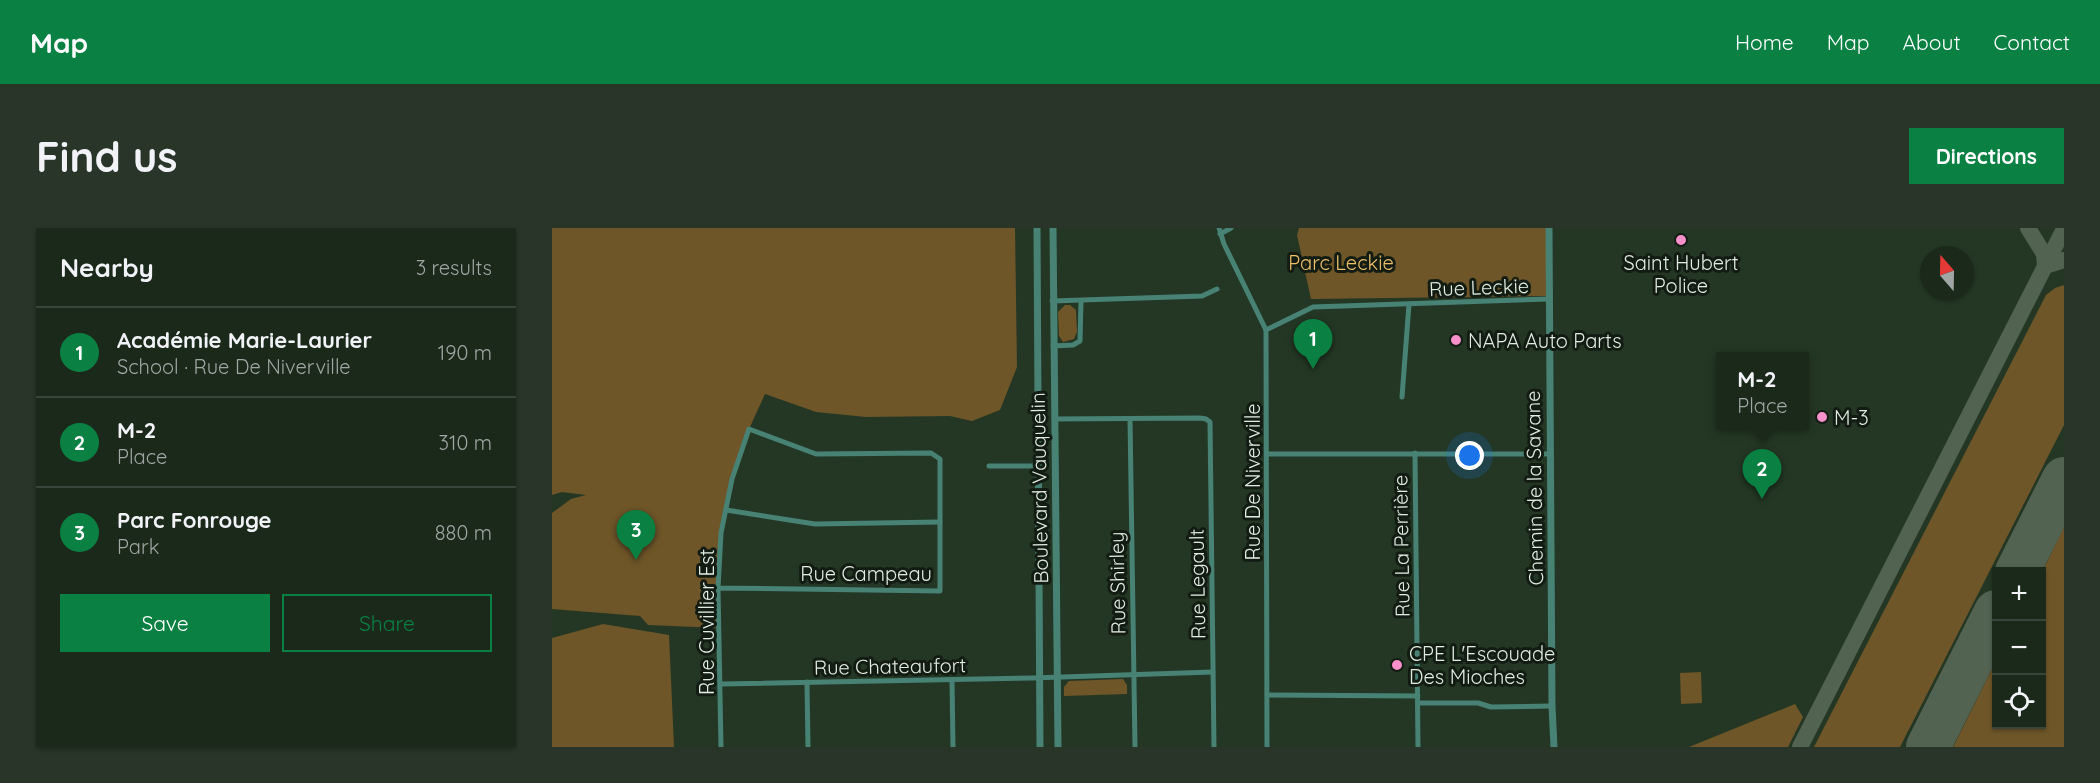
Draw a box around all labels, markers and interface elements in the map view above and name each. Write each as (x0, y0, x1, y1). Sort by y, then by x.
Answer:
text: Map (30, 25, 88, 60)
text: Home (1735, 29, 1794, 55)
text: Map (1827, 29, 1870, 55)
text: About (1903, 29, 1961, 55)
text: Contact (1994, 29, 2070, 55)
button: Directions (1909, 128, 2064, 184)
text: Find us (36, 130, 178, 183)
marker: Saint Hubert Police (1674, 233, 1688, 247)
north arrow (1920, 246, 1974, 300)
park label: Parc Leckie (1288, 250, 1394, 275)
place label: Saint Hubert Police (1623, 250, 1739, 298)
text: Nearby (60, 251, 154, 284)
text: 3 results (416, 255, 492, 280)
street label: Rue Leckie (1429, 273, 1529, 301)
pin: 1 (1294, 320, 1332, 369)
text: Académie Marie-Laurier (117, 326, 372, 354)
place label: NAPA Auto Parts (1468, 328, 1622, 353)
marker: NAPA Auto Parts (1449, 333, 1463, 347)
text: 1 (76, 340, 83, 365)
text: 190 m (438, 340, 492, 365)
popup (1716, 352, 1809, 430)
text: School · Rue De Niverville (117, 354, 351, 379)
text: M-2 (1737, 365, 1777, 393)
street label: Chemin de la Savane (1520, 390, 1548, 586)
street label: Boulevard Vauquelin (1025, 392, 1053, 584)
text: Place (1737, 393, 1788, 418)
street label: Rue De Niverville (1240, 403, 1265, 561)
place label: M-3 (1834, 405, 1869, 430)
marker: M-3 (1815, 410, 1829, 424)
text: M-2 (117, 416, 156, 444)
text: 2 (74, 430, 85, 455)
text: 310 m (439, 430, 492, 455)
your location (1455, 441, 1484, 470)
text: Place (117, 444, 167, 469)
pin: 2 (1742, 450, 1782, 499)
street label: Rue La Perrière (1387, 475, 1415, 617)
text: Parc Fonrouge (117, 506, 272, 534)
pin: 3 (616, 510, 656, 560)
text: 3 (74, 520, 85, 545)
text: 880 m (435, 520, 492, 545)
street label: Rue Legault (1184, 528, 1210, 639)
street label: Rue Shirley (1104, 531, 1130, 635)
text: Park (117, 534, 159, 559)
street label: Rue Cuvillier Est (694, 549, 719, 695)
street label: Rue Campeau (800, 561, 932, 586)
map controls (1992, 567, 2046, 729)
button: + (1992, 567, 2046, 621)
button: Save (60, 594, 270, 652)
button: Share (282, 594, 492, 652)
button: − (1992, 621, 2046, 675)
place label: CPE L'Escouade Des Mioches (1409, 641, 1555, 689)
street label: Rue Chateaufort (814, 652, 967, 680)
marker: CPE L'Escouade Des Mioches (1390, 658, 1404, 672)
button: locate (1992, 675, 2046, 729)

